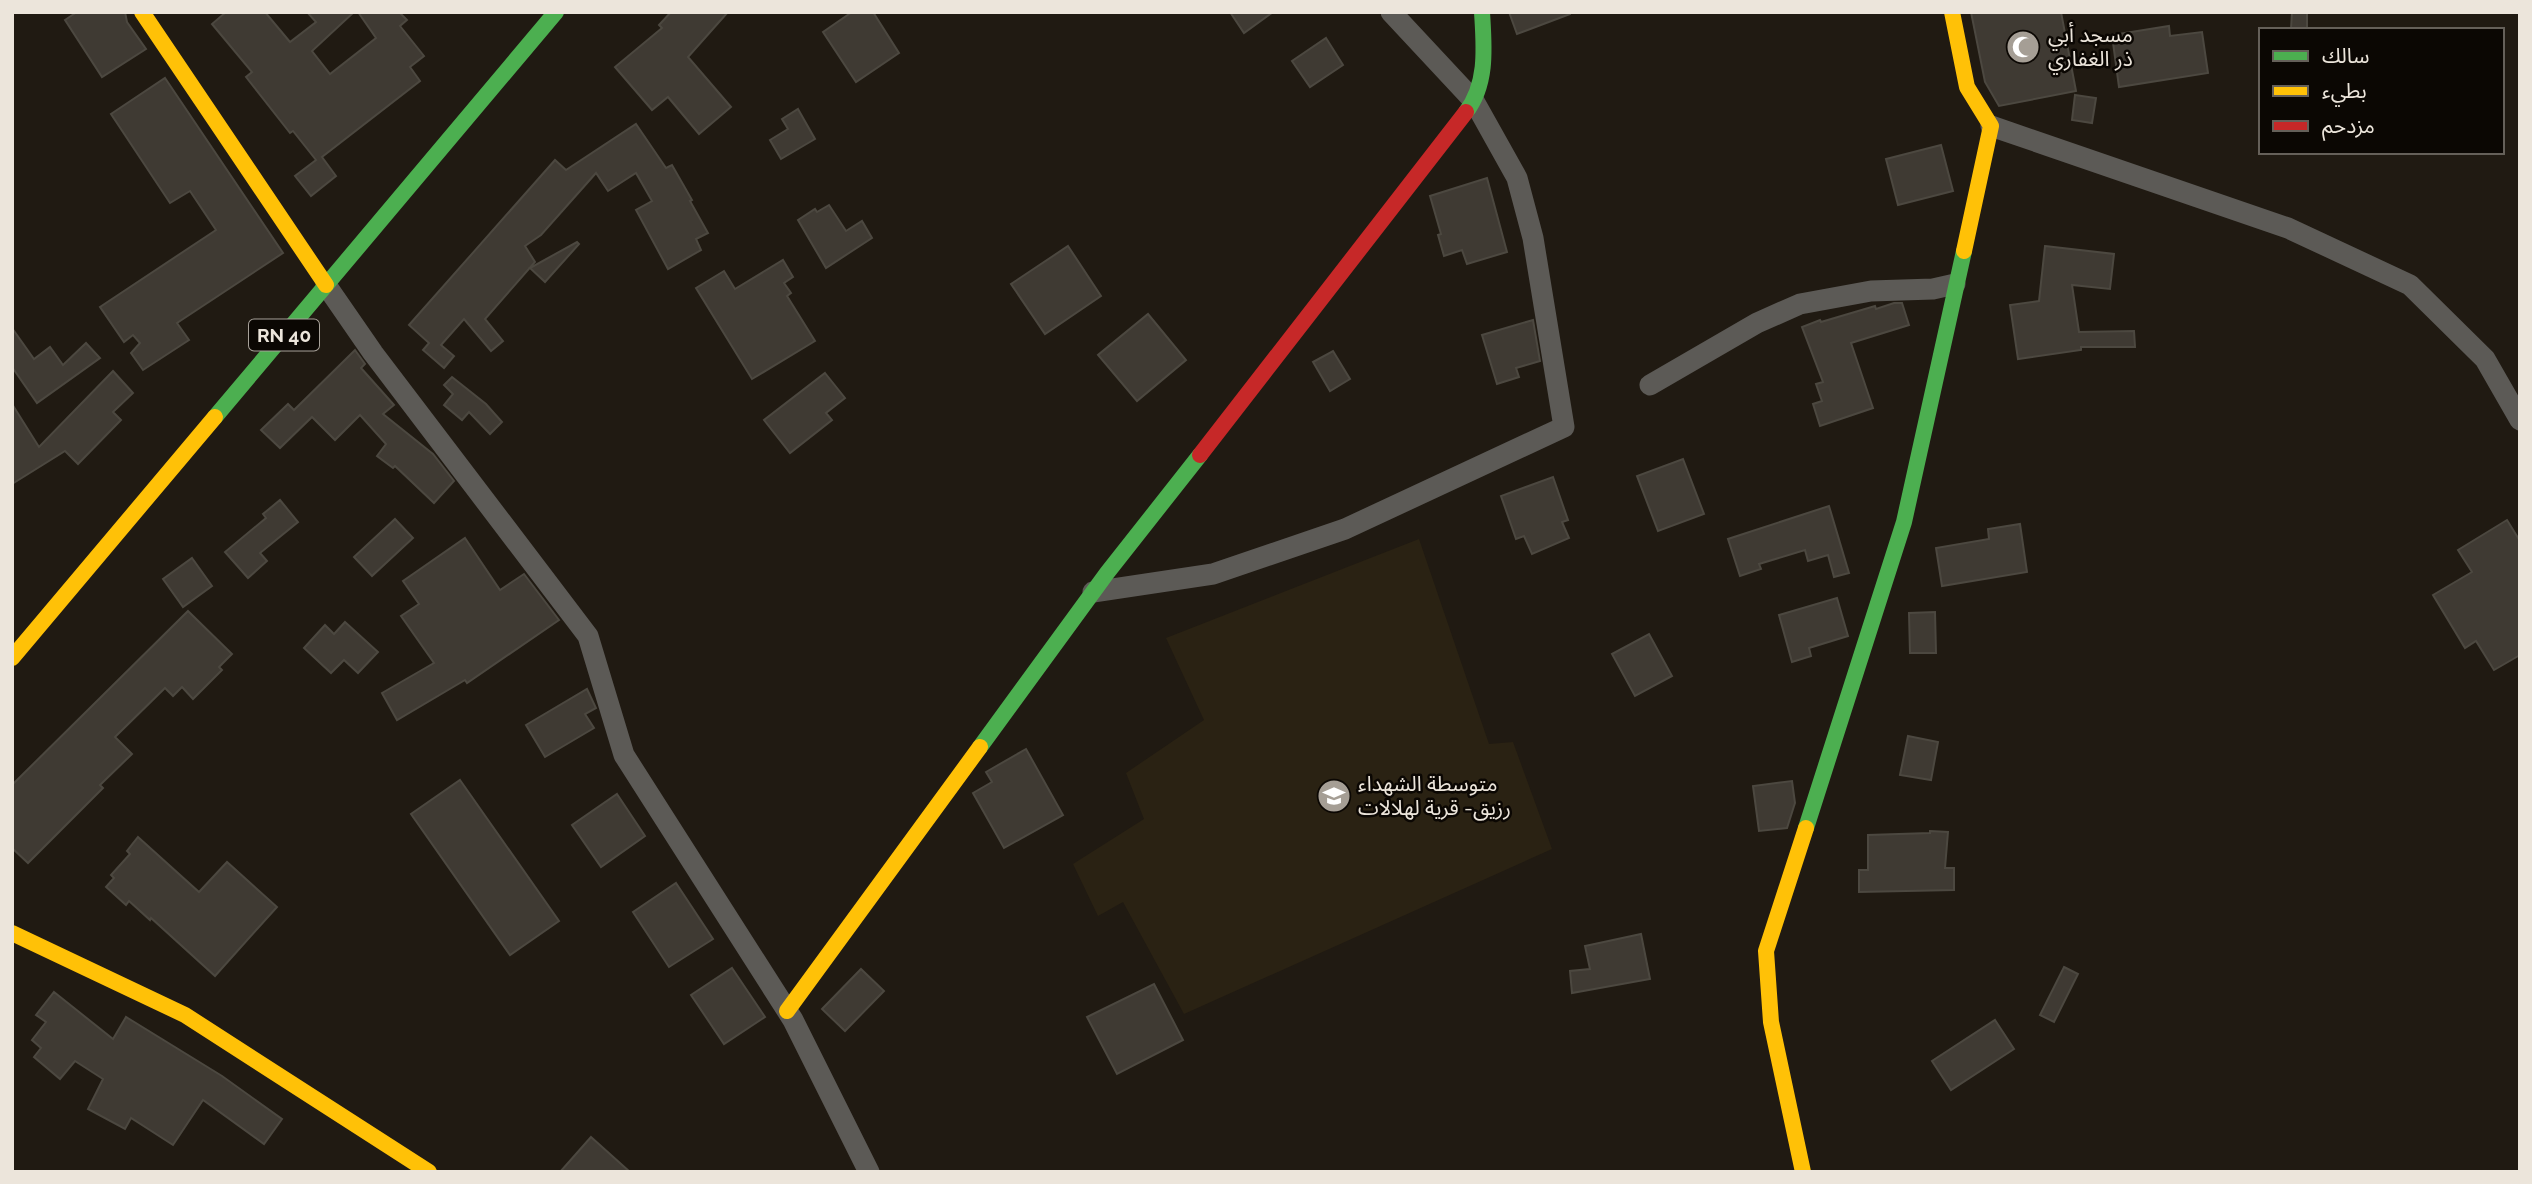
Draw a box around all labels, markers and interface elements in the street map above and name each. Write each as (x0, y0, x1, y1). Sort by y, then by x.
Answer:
place label: مسجد أبي ذر الغفاري (2048, 22, 2133, 75)
mosque icon: مسجد أبي ذر الغفاري (2004, 28, 2042, 66)
legend (2259, 28, 2504, 154)
text: سالك (2322, 43, 2369, 68)
text: بطيء (2322, 78, 2367, 107)
text: مزدحم (2322, 113, 2375, 141)
road number: RN 40 (249, 320, 319, 350)
place label: متوسطة الشهداء رزيق- قرية لهلالات (1358, 771, 1511, 821)
school or university icon: متوسطة الشهداء رزيق- قرية لهلالات (1315, 777, 1353, 815)

